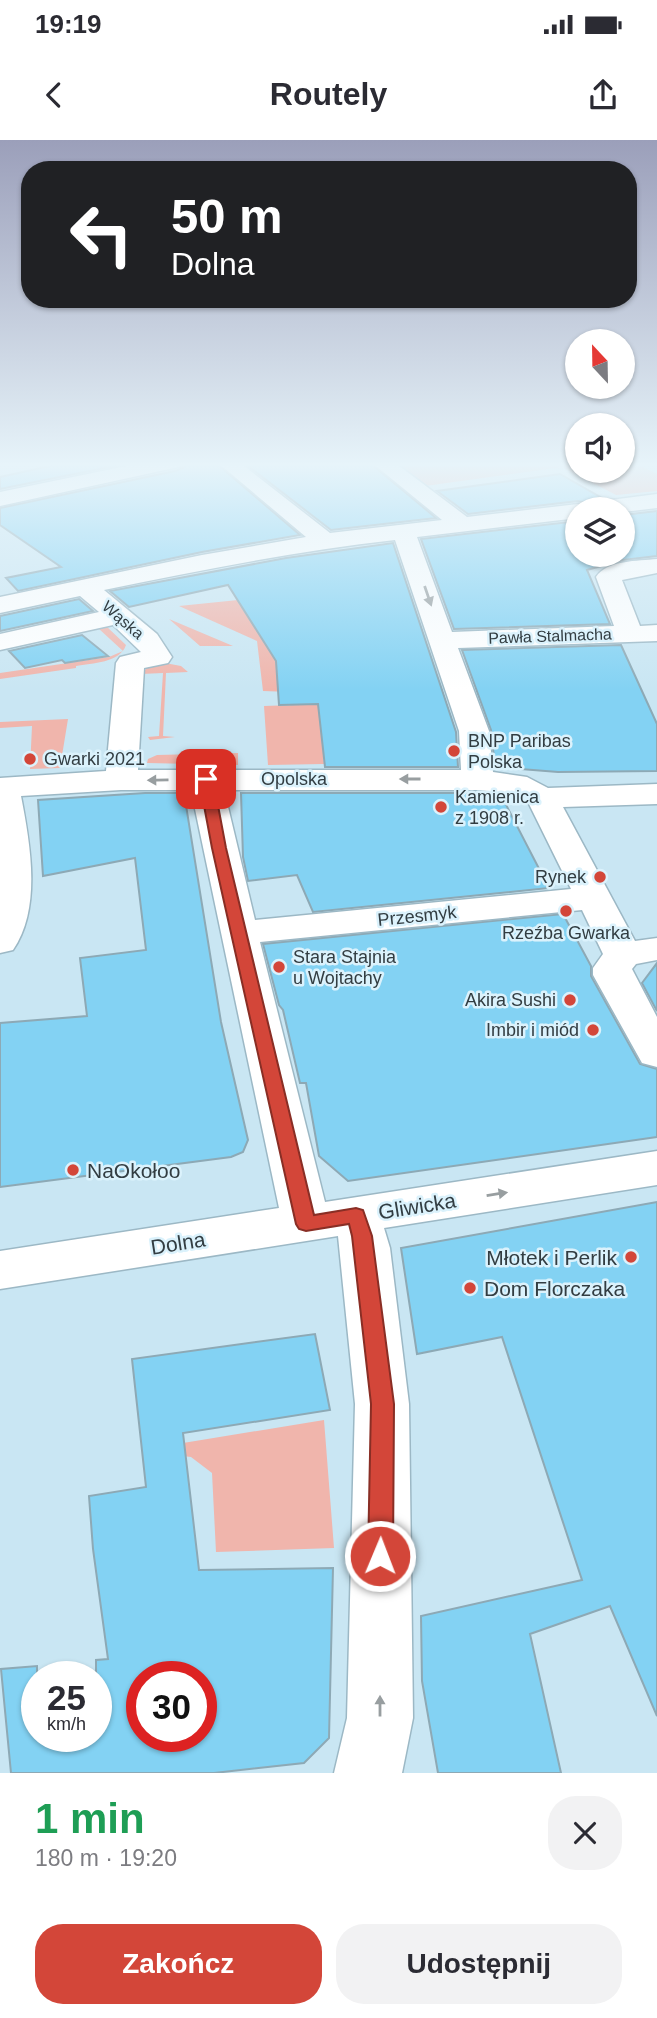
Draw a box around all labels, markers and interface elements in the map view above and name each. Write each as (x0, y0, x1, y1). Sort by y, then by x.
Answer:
text: 19:19 (35, 9, 102, 39)
icon: back (35, 76, 73, 114)
text: Routely (270, 76, 387, 112)
icon: share (584, 76, 622, 114)
icon: left (56, 189, 147, 280)
text: 50 m (171, 189, 283, 243)
text: Dolna (171, 246, 255, 282)
north arrow (565, 329, 635, 399)
map controls (565, 329, 635, 567)
button: sound (565, 413, 635, 483)
button: layers (565, 497, 635, 567)
one-way arrow (423, 586, 434, 607)
street label: Wąska (99, 598, 147, 643)
street label: Pawła Stalmacha (488, 625, 612, 647)
place label: BNP Paribas Polska (468, 731, 571, 772)
marker: BNP Paribas Polska (446, 743, 462, 759)
place label: Gwarki 2021 (44, 749, 145, 769)
pin (176, 749, 236, 809)
marker: Gwarki 2021 (22, 751, 38, 767)
icon: arrive (187, 760, 225, 798)
street label: Opolska (261, 769, 328, 789)
one-way arrow (399, 773, 421, 785)
one-way arrow (147, 774, 169, 786)
place label: Kamienica z 1908 r. (455, 787, 540, 828)
marker: Kamienica z 1908 r. (433, 799, 449, 815)
place label: Rynek (535, 867, 587, 887)
marker: Rynek (592, 869, 608, 885)
street label: Przesmyk (377, 902, 458, 930)
marker: Rzeźba Gwarka (558, 903, 574, 919)
place label: Rzeźba Gwarka (502, 923, 631, 943)
place label: Stara Stajnia u Wojtachy (293, 947, 397, 988)
marker: Stara Stajnia u Wojtachy (271, 959, 287, 975)
place label: Akira Sushi (465, 990, 556, 1010)
marker: Akira Sushi (562, 992, 578, 1008)
place label: Imbir i miód (486, 1020, 579, 1040)
marker: Imbir i miód (585, 1022, 601, 1038)
place label: NaOkołoo (87, 1159, 180, 1182)
marker: NaOkołoo (65, 1162, 81, 1178)
street label: Gliwicka (377, 1188, 458, 1223)
one-way arrow (486, 1188, 508, 1199)
street label: Dolna (149, 1227, 207, 1259)
place label: Młotek i Perlik (486, 1246, 617, 1269)
marker: Młotek i Perlik (623, 1249, 639, 1265)
place label: Dom Florczaka (484, 1277, 626, 1300)
marker: Dom Florczaka (462, 1280, 478, 1296)
position arrow (343, 1519, 417, 1593)
speed limit sign: 30 (126, 1661, 217, 1752)
text: 25 (47, 1678, 86, 1717)
one-way arrow (374, 1695, 386, 1717)
text: km/h (47, 1714, 86, 1734)
text: 1 min (35, 1795, 145, 1842)
button: close (548, 1796, 622, 1870)
text: 180 m · 19:20 (35, 1845, 177, 1871)
button: Zakończ (35, 1924, 322, 2004)
button: Udostępnij (336, 1924, 622, 2004)

